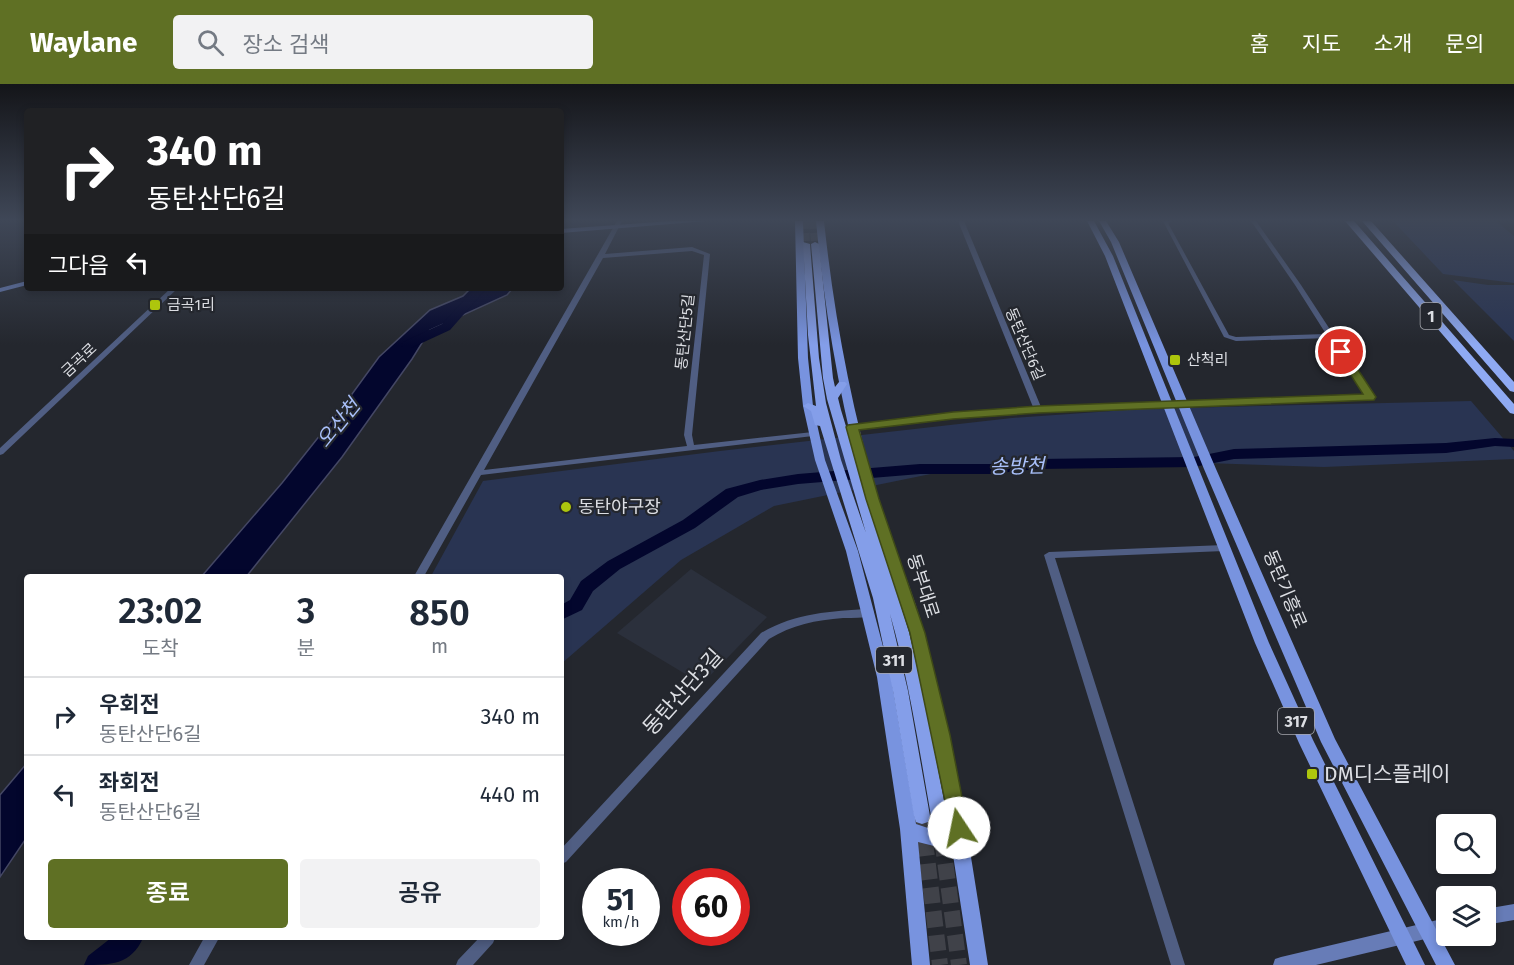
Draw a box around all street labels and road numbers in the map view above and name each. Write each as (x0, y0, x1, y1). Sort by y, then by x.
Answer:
street label: 동탄산단5길 (672, 293, 698, 371)
road number: 1 (1420, 303, 1442, 329)
street label: 동탄산단6길 (1002, 305, 1048, 383)
street label: 금곡로 (58, 339, 100, 381)
street label: 동탄기흥로 (1259, 547, 1311, 631)
street label: 동부대로 (902, 551, 944, 621)
street label: 동탄산단3길 (638, 644, 728, 740)
road number: 311 (876, 647, 912, 673)
road number: 317 (1278, 708, 1314, 734)

